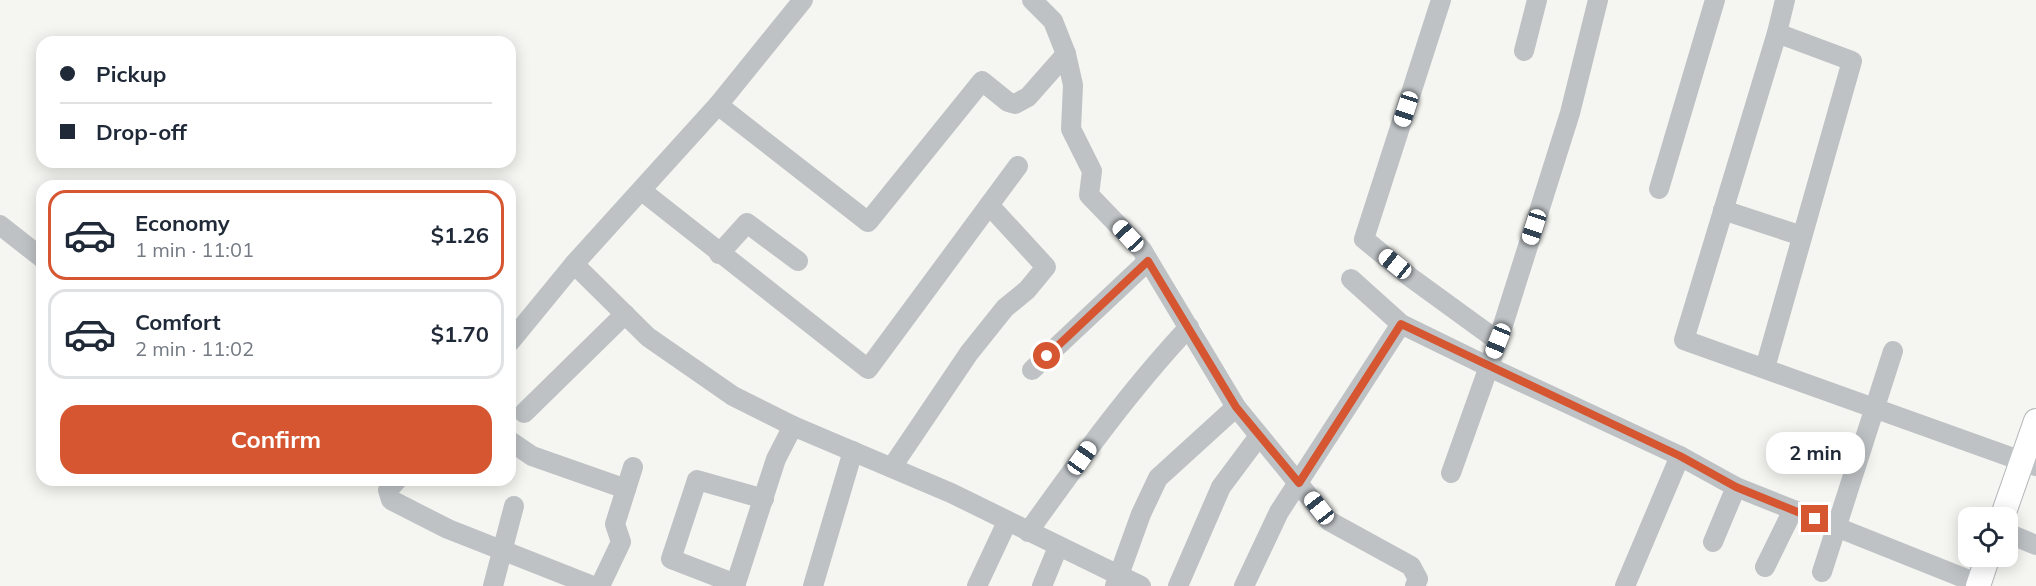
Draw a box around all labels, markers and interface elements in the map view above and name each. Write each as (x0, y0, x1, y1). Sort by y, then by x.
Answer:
text: Pickup (96, 60, 166, 88)
car (1392, 89, 1420, 129)
text: Drop-off (96, 118, 187, 146)
car (1520, 207, 1548, 247)
icon: car (63, 208, 117, 262)
text: Economy (135, 209, 230, 237)
car (1109, 217, 1147, 255)
text: $1.26 (431, 221, 489, 249)
text: 1 min · 11:01 (135, 237, 254, 262)
car (1375, 246, 1415, 282)
icon: car (63, 307, 117, 361)
text: Comfort (135, 308, 221, 336)
text: $1.70 (431, 320, 489, 348)
car (1483, 321, 1513, 361)
text: 2 min · 11:02 (135, 336, 254, 361)
route start (1033, 342, 1060, 369)
button: Confirm (60, 405, 492, 474)
callout: 2 min (1766, 432, 1864, 474)
car (1064, 438, 1100, 478)
text: 2 min (1789, 440, 1842, 465)
car (1301, 488, 1337, 528)
route end (1801, 505, 1828, 532)
map controls (1958, 507, 2018, 567)
button: locate (1958, 507, 2018, 567)

